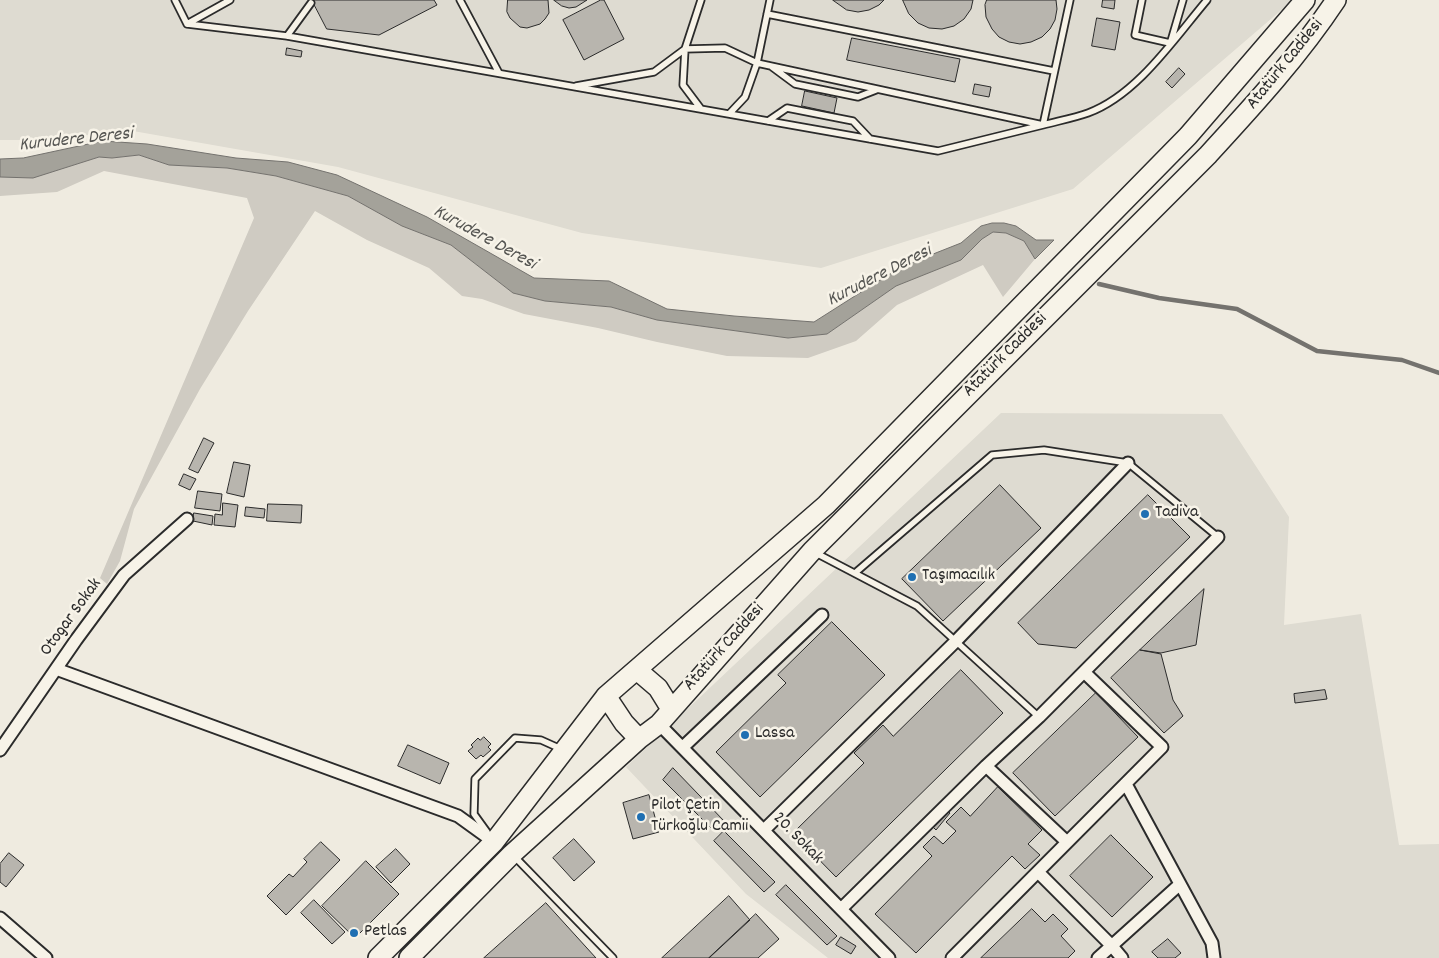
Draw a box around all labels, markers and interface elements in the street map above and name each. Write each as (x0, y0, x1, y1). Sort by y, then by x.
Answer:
street label: Atatürk Caddesi (1243, 15, 1329, 115)
water label: Kurudere Deresi (18, 124, 134, 158)
water label: Kurudere Deresi (428, 201, 540, 277)
water label: Kurudere Deresi (824, 241, 936, 313)
street label: Atatürk Caddesi (959, 309, 1053, 403)
place label: Tadiva (1155, 503, 1198, 525)
marker: Tadiva (1139, 508, 1151, 520)
place label: Taşımacılık (922, 566, 995, 588)
marker: Taşımacılık (906, 571, 918, 583)
street label: Otogar Sokak (36, 575, 108, 661)
street label: Atatürk Caddesi (680, 600, 770, 696)
place label: Lassa (755, 724, 794, 746)
marker: Lassa (739, 729, 751, 741)
place label: Pilot Çetin Türkoğlu Camii (651, 796, 748, 839)
street label: 20. Sokak (767, 809, 827, 869)
marker: Pilot Çetin Türkoğlu Camii (635, 811, 647, 823)
place label: Petlas (364, 922, 407, 944)
marker: Petlas (348, 927, 360, 939)

